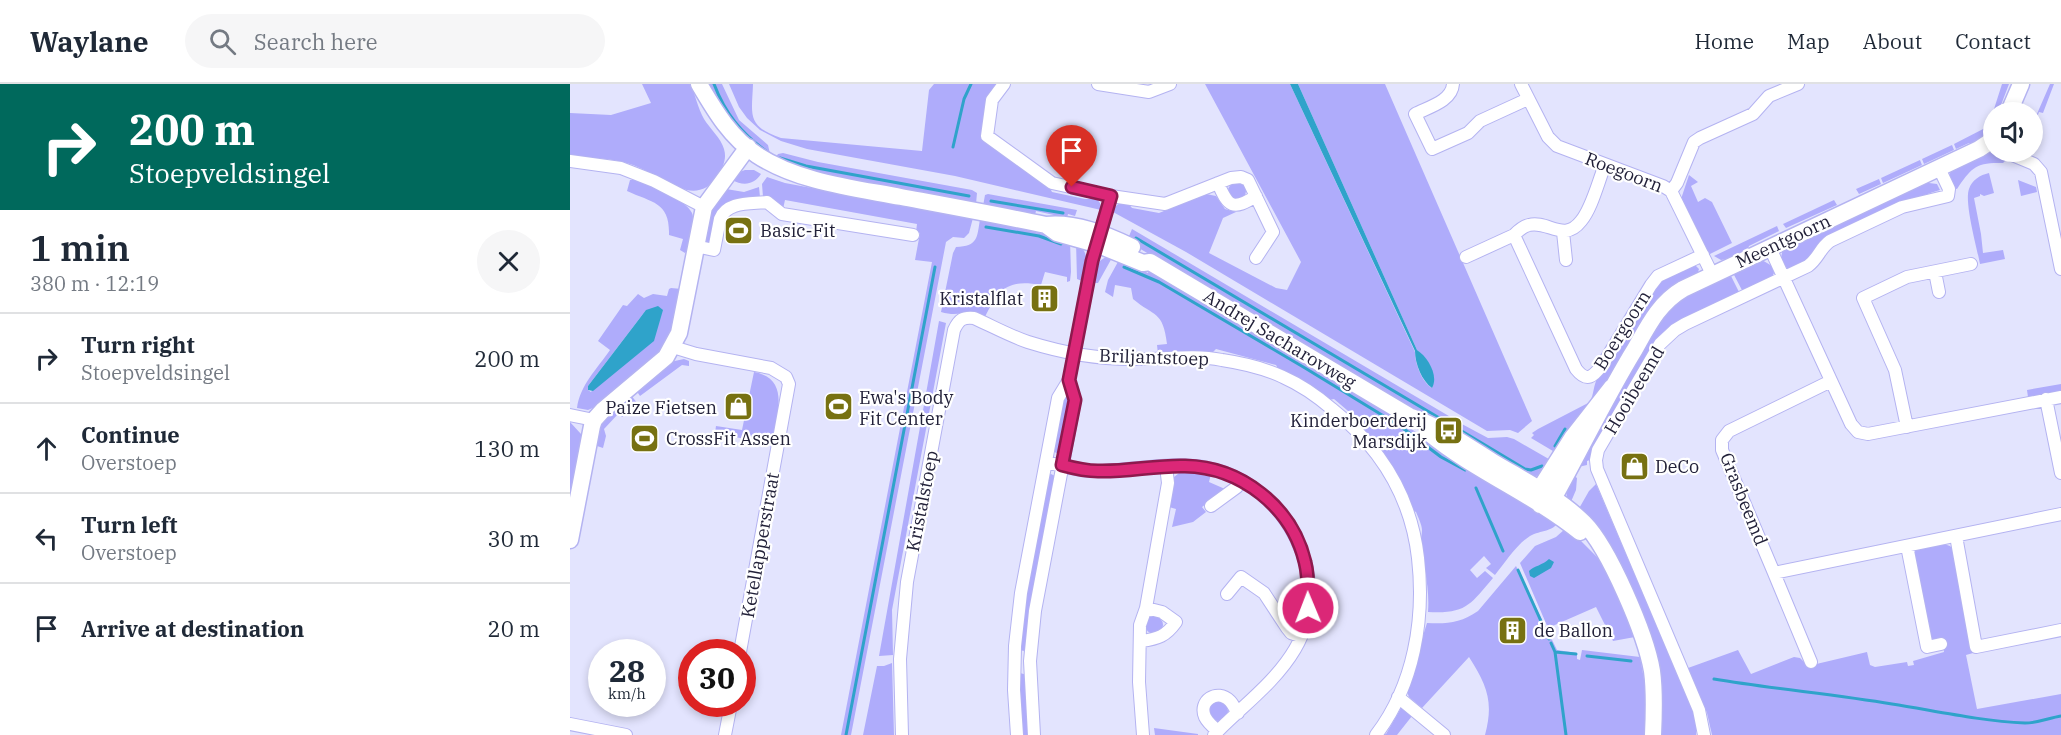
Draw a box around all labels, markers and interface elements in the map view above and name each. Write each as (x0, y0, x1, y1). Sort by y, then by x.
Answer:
search box (185, 14, 605, 68)
text: Waylane (30, 23, 149, 60)
icon: search (206, 25, 239, 58)
text: Search here (254, 27, 378, 56)
text: Home (1694, 27, 1754, 55)
text: Map (1787, 27, 1830, 55)
text: About (1863, 27, 1922, 55)
text: Contact (1955, 27, 2031, 55)
text: 200 m (129, 102, 255, 157)
map controls (1983, 102, 2043, 162)
button: sound (1983, 102, 2043, 162)
icon: right (30, 108, 108, 186)
pin (1046, 125, 1097, 187)
icon: arrive (1055, 134, 1088, 167)
street label: Roegoorn (1582, 147, 1666, 197)
text: Stoepveldsingel (129, 155, 330, 190)
street label: Meentgoorn (1732, 209, 1834, 273)
sports icon: Basic-Fit (723, 214, 755, 246)
place label: Basic-Fit (760, 219, 835, 242)
text: 1 min (30, 224, 130, 271)
button: close (477, 230, 540, 293)
text: 380 m · 12:19 (30, 270, 159, 297)
building icon: Kristalflat (1028, 282, 1060, 314)
street label: Andrej Sacharovweg (1199, 284, 1361, 394)
street label: Boergoorn (1588, 286, 1656, 374)
place label: Kristalflat (939, 287, 1023, 310)
text: Turn right (81, 330, 195, 359)
icon: right (30, 342, 63, 375)
street label: Hooibeemd (1599, 342, 1669, 438)
text: 200 m (474, 344, 540, 373)
street label: Briljantstoep (1098, 344, 1210, 370)
text: Stoepveldsingel (81, 359, 230, 386)
place label: Ewa's Body Fit Center (859, 386, 954, 430)
shop icon: Paize Fietsen (722, 391, 754, 423)
sports icon: Ewa's Body Fit Center (822, 391, 854, 423)
place label: Paize Fietsen (605, 396, 717, 419)
place label: Kinderboerderij Marsdijk (1290, 409, 1427, 453)
bus stop icon: Kinderboerderij Marsdijk (1432, 414, 1464, 446)
text: Continue (81, 420, 180, 449)
sports icon: CrossFit Assen (629, 422, 661, 454)
place label: CrossFit Assen (666, 427, 791, 450)
icon: ahead (30, 432, 63, 465)
text: 130 m (474, 434, 540, 463)
text: Overstoep (81, 449, 177, 476)
street label: Kristalstoep (901, 449, 943, 553)
street label: Grasbeemd (1715, 449, 1773, 549)
shop icon: DeCo (1618, 450, 1650, 482)
place label: DeCo (1655, 455, 1699, 478)
street label: Ketellapperstraat (736, 470, 784, 620)
text: Turn left (81, 510, 177, 539)
icon: left (30, 522, 63, 555)
text: 30 m (488, 524, 540, 553)
text: Overstoep (81, 539, 177, 566)
position arrow (1276, 576, 1340, 640)
icon: arrive (30, 612, 63, 645)
text: Arrive at destination (81, 614, 304, 643)
text: 20 m (488, 614, 540, 643)
building icon: de Ballon (1497, 614, 1529, 646)
place label: de Ballon (1534, 619, 1613, 642)
speed limit sign: 30 (678, 639, 756, 717)
text: 28 (609, 651, 645, 690)
text: km/h (608, 684, 646, 703)

